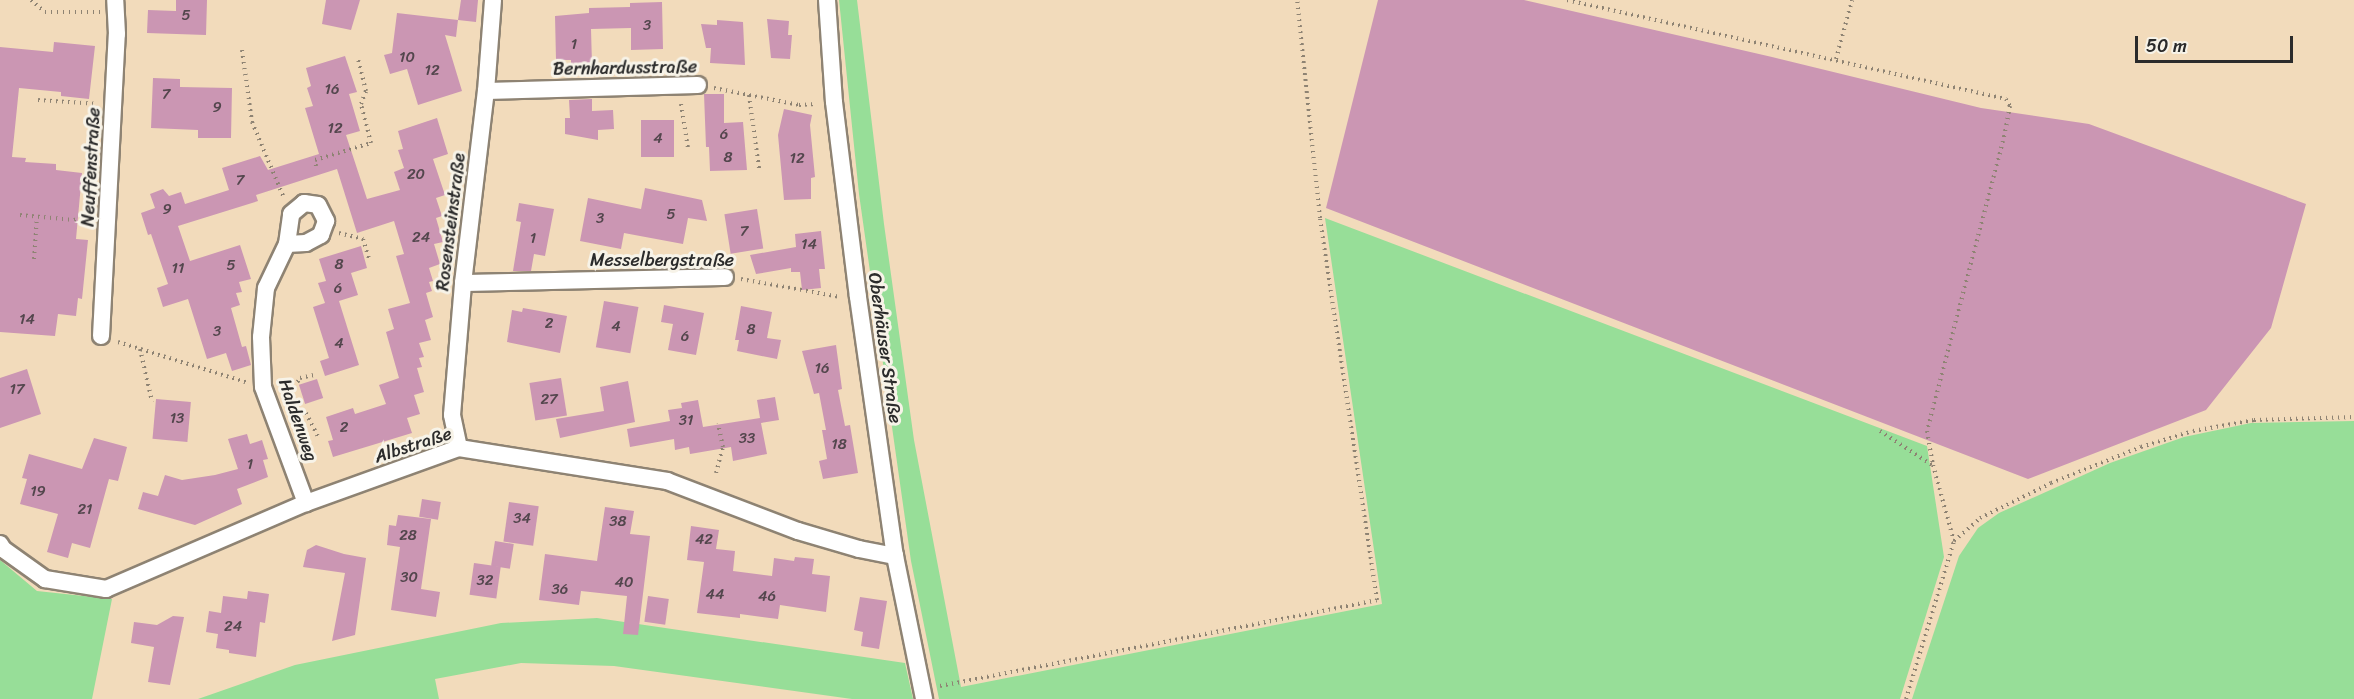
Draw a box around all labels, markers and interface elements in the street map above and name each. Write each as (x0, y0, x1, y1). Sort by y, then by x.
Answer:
house number: 5 (181, 7, 191, 25)
house number: 3 (643, 17, 651, 35)
scale bar (2138, 24, 2296, 62)
text: 50 m (2146, 30, 2187, 62)
house number: 1 (571, 36, 577, 54)
house number: 10 (399, 49, 415, 67)
street label: Bernhardusstraße (553, 56, 697, 80)
house number: 12 (424, 62, 440, 80)
house number: 16 (325, 81, 339, 99)
house number: 7 (162, 86, 170, 104)
house number: 9 (212, 99, 222, 117)
street label: Neuffenstraße (77, 107, 105, 227)
house number: 12 (327, 120, 343, 138)
house number: 6 (720, 126, 728, 144)
house number: 4 (653, 130, 663, 148)
house number: 8 (723, 149, 733, 167)
house number: 12 (789, 150, 805, 168)
street label: Rosensteinstraße (432, 152, 470, 292)
house number: 20 (407, 166, 425, 184)
house number: 7 (236, 172, 244, 190)
house number: 9 (162, 201, 172, 219)
house number: 5 (666, 206, 676, 224)
house number: 3 (596, 210, 604, 228)
house number: 7 (740, 223, 748, 241)
house number: 24 (412, 229, 430, 247)
house number: 1 (530, 230, 536, 248)
house number: 14 (801, 236, 817, 254)
street label: Messelbergstraße (590, 249, 734, 271)
house number: 8 (334, 256, 344, 274)
house number: 5 (226, 257, 236, 275)
house number: 11 (172, 260, 184, 278)
street label: Oberhäuser Straße (864, 271, 906, 425)
house number: 6 (334, 280, 342, 298)
house number: 14 (19, 311, 35, 329)
house number: 2 (545, 315, 553, 333)
house number: 4 (611, 318, 621, 336)
house number: 8 (746, 321, 756, 339)
house number: 3 (213, 323, 221, 341)
house number: 6 (681, 328, 689, 346)
house number: 4 (334, 335, 344, 353)
house number: 16 (815, 360, 829, 378)
street label: Haldenweg (274, 376, 322, 464)
house number: 17 (10, 381, 24, 399)
house number: 27 (540, 391, 558, 409)
house number: 13 (170, 410, 184, 428)
house number: 31 (679, 412, 693, 430)
house number: 2 (340, 419, 348, 437)
street label: Albstraße (372, 422, 454, 468)
house number: 33 (739, 430, 755, 448)
house number: 18 (831, 436, 847, 454)
house number: 1 (247, 456, 253, 474)
house number: 19 (30, 483, 46, 501)
house number: 21 (77, 501, 93, 519)
house number: 34 (513, 510, 531, 528)
house number: 38 (609, 513, 627, 531)
house number: 28 (399, 527, 417, 545)
house number: 42 (695, 531, 713, 549)
house number: 30 (400, 569, 418, 587)
house number: 32 (477, 572, 493, 590)
house number: 40 (615, 574, 633, 592)
house number: 36 (552, 581, 568, 599)
house number: 44 (706, 586, 724, 604)
house number: 46 (758, 588, 776, 606)
house number: 24 (224, 618, 242, 636)

